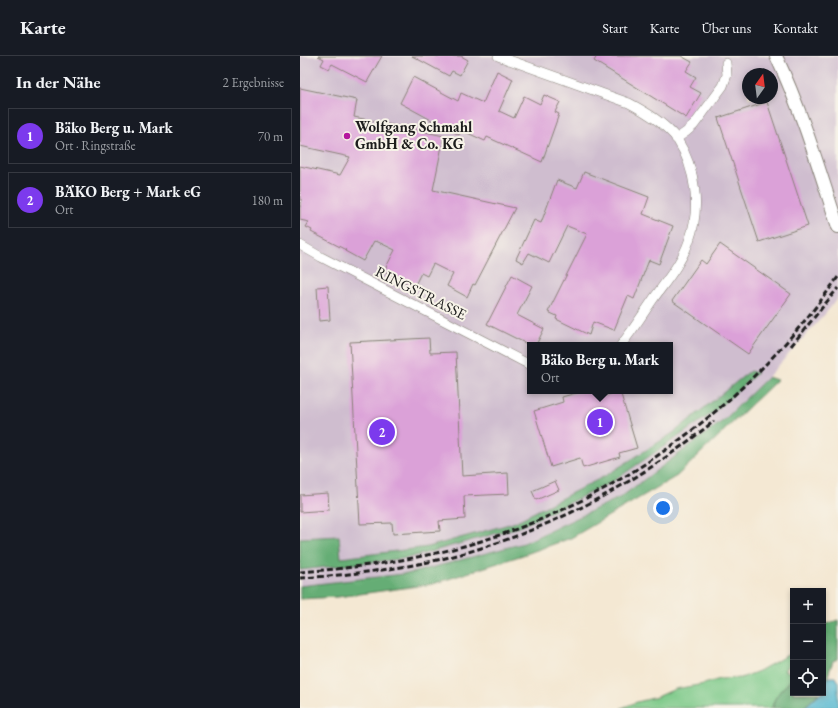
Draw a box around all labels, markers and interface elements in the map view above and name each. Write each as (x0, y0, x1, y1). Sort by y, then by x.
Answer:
text: Karte (20, 15, 66, 40)
text: Start (602, 19, 628, 37)
text: Karte (650, 19, 679, 37)
text: Über uns (701, 19, 751, 37)
text: Kontakt (773, 19, 818, 37)
north arrow (742, 68, 778, 104)
text: In der Nähe (16, 71, 101, 93)
text: 2 Ergebnisse (223, 74, 284, 91)
place label: Wolfgang Schmahl GmbH & Co. KG (355, 117, 473, 153)
text: Bäko Berg u. Mark (55, 118, 173, 137)
text: 1 (27, 128, 33, 145)
text: 70 m (258, 128, 283, 145)
marker: Wolfgang Schmahl GmbH & Co. KG (342, 131, 352, 141)
text: Ort · Ringstraße (55, 137, 136, 154)
text: BÄKO Berg + Mark eG (55, 182, 201, 201)
text: 2 (27, 192, 33, 209)
text: 180 m (252, 192, 283, 209)
text: Ort (55, 201, 73, 218)
street label: RINGSTRASSE (372, 261, 470, 324)
popup (527, 342, 673, 394)
text: Bäko Berg u. Mark (541, 350, 659, 369)
text: Ort (541, 369, 559, 386)
pin: 1 (587, 407, 613, 437)
pin: 2 (369, 417, 395, 447)
your location (653, 498, 673, 518)
map controls (790, 588, 826, 696)
button: + (790, 588, 826, 624)
button: − (790, 624, 826, 660)
button: locate (790, 660, 826, 696)

